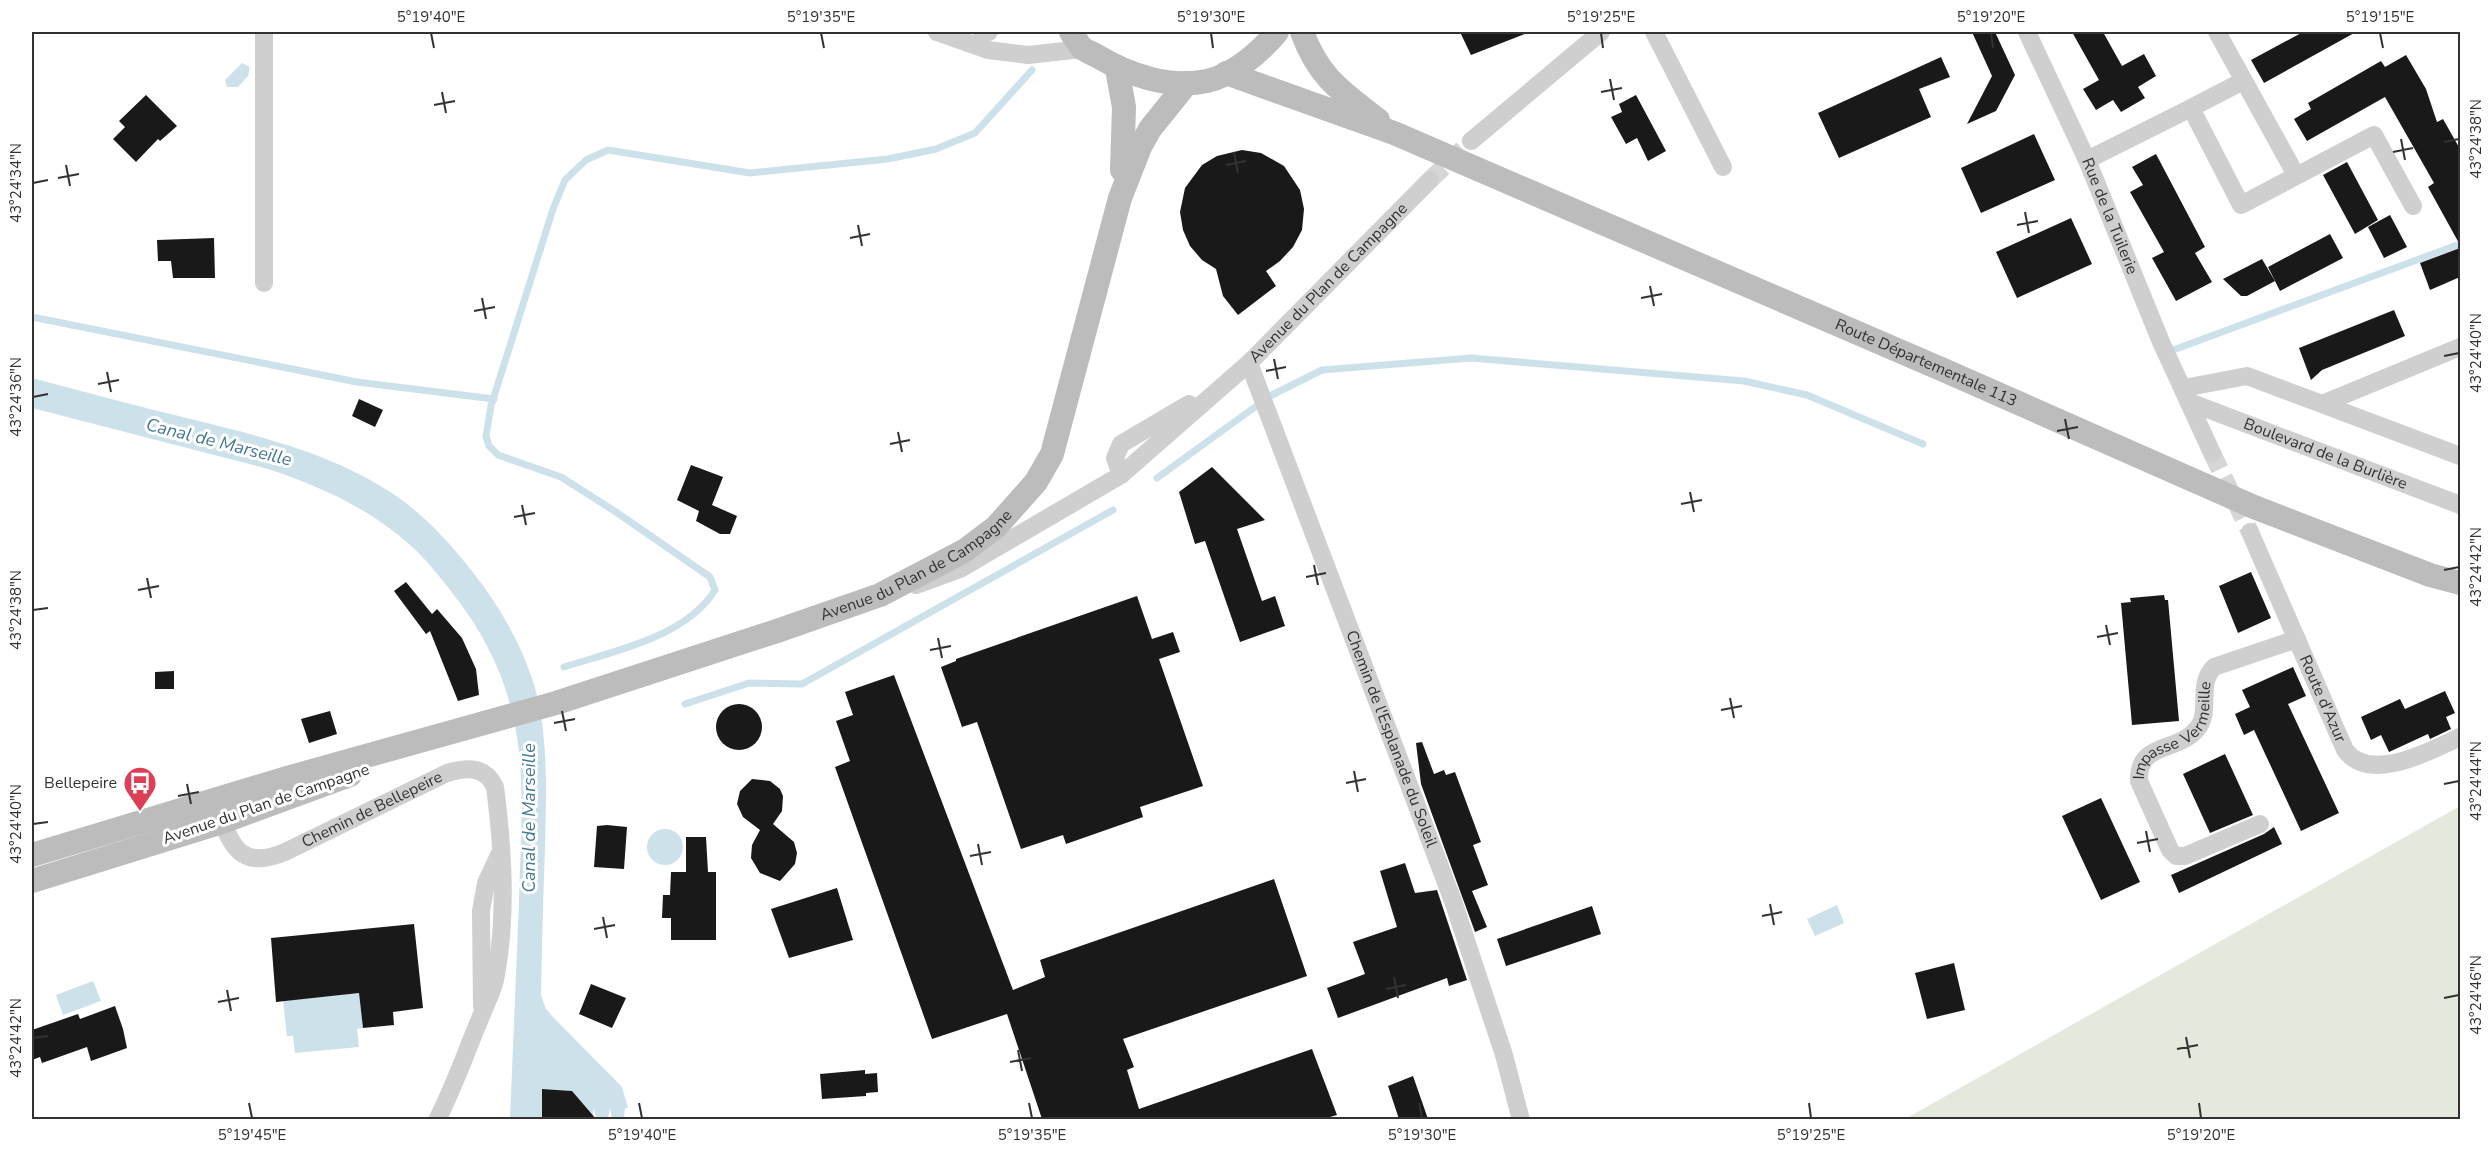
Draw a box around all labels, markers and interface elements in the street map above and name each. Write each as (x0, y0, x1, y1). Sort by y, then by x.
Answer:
text: 5°19'40"E (397, 7, 465, 27)
text: 5°19'35"E (787, 7, 855, 27)
text: 5°19'30"E (1177, 7, 1245, 27)
text: 5°19'25"E (1567, 7, 1635, 27)
text: 5°19'20"E (1957, 7, 2025, 27)
text: 5°19'15"E (2346, 7, 2414, 27)
text: 43°24'38"N (2466, 99, 2486, 179)
text: 43°24'34"N (6, 143, 26, 223)
street label: Rue de la Tuilerie (2076, 155, 2143, 278)
street label: Avenue du Plan de Campagne (1244, 198, 1412, 368)
text: 43°24'40"N (2466, 313, 2486, 393)
street label: Route Départementale 113 (1832, 314, 2021, 412)
text: 43°24'36"N (6, 357, 26, 437)
water label: Canal de Marseille (144, 412, 295, 472)
street label: Boulevard de la Burlière (2240, 413, 2410, 495)
street label: Avenue du Plan de Campagne (817, 505, 1017, 626)
text: 43°24'42"N (2466, 527, 2486, 607)
text: 43°24'38"N (6, 570, 26, 650)
street label: Chemin de l'Esplanade du Soleil (1340, 627, 1443, 851)
street label: Route d'Azur (2294, 652, 2352, 746)
street label: Impasse Vermeille (2128, 680, 2217, 780)
text: 43°24'44"N (2466, 741, 2486, 821)
water label: Canal de Marseille (517, 743, 541, 893)
street label: Avenue du Plan de Campagne (160, 758, 372, 850)
bus stop icon: Bellepeire (122, 765, 158, 812)
street label: Chemin de Bellepeire (298, 766, 446, 853)
place label: Bellepeire (44, 772, 117, 794)
text: 43°24'40"N (6, 784, 26, 864)
text: 43°24'46"N (2466, 955, 2486, 1035)
text: 43°24'42"N (6, 998, 26, 1078)
text: 5°19'45"E (218, 1125, 286, 1145)
text: 5°19'40"E (608, 1125, 676, 1145)
text: 5°19'35"E (998, 1125, 1066, 1145)
text: 5°19'30"E (1388, 1125, 1456, 1145)
text: 5°19'25"E (1777, 1125, 1845, 1145)
text: 5°19'20"E (2167, 1125, 2235, 1145)

